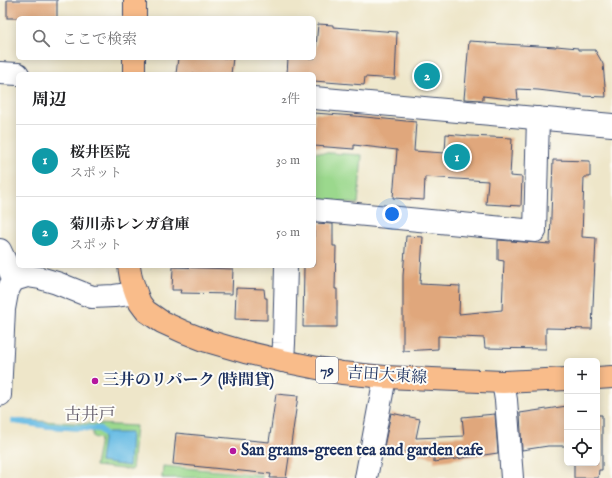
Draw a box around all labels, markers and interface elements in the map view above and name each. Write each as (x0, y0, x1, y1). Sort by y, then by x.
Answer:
search box (16, 16, 316, 60)
icon: search (30, 27, 52, 49)
text: ここで検索 (62, 30, 137, 49)
pin: 2 (414, 61, 440, 91)
text: 周辺 (32, 90, 66, 111)
text: 2件 (281, 91, 300, 108)
pin: 1 (444, 142, 470, 172)
text: 桜井医院 (70, 143, 130, 162)
text: 1 (43, 152, 47, 169)
text: 30 m (276, 152, 300, 169)
text: スポット (70, 165, 122, 182)
your location (382, 204, 402, 224)
text: 菊川赤レンガ倉庫 (70, 215, 190, 234)
text: 2 (42, 224, 48, 241)
text: 50 m (276, 224, 300, 241)
text: スポット (70, 237, 122, 254)
road number: 79 (316, 357, 338, 383)
map controls (564, 358, 600, 466)
button: + (564, 358, 600, 394)
street label: 吉田大東線 (346, 363, 428, 389)
place label: 三井のリパーク (時間貸) (103, 371, 274, 391)
marker: 三井のリパーク (時間貸) (90, 376, 100, 386)
button: − (564, 394, 600, 430)
district label: 古井戸 (65, 405, 116, 426)
button: locate (564, 430, 600, 466)
place label: San grams-green tea and garden cafe (241, 441, 484, 461)
marker: San grams-green tea and garden cafe (228, 446, 238, 456)

